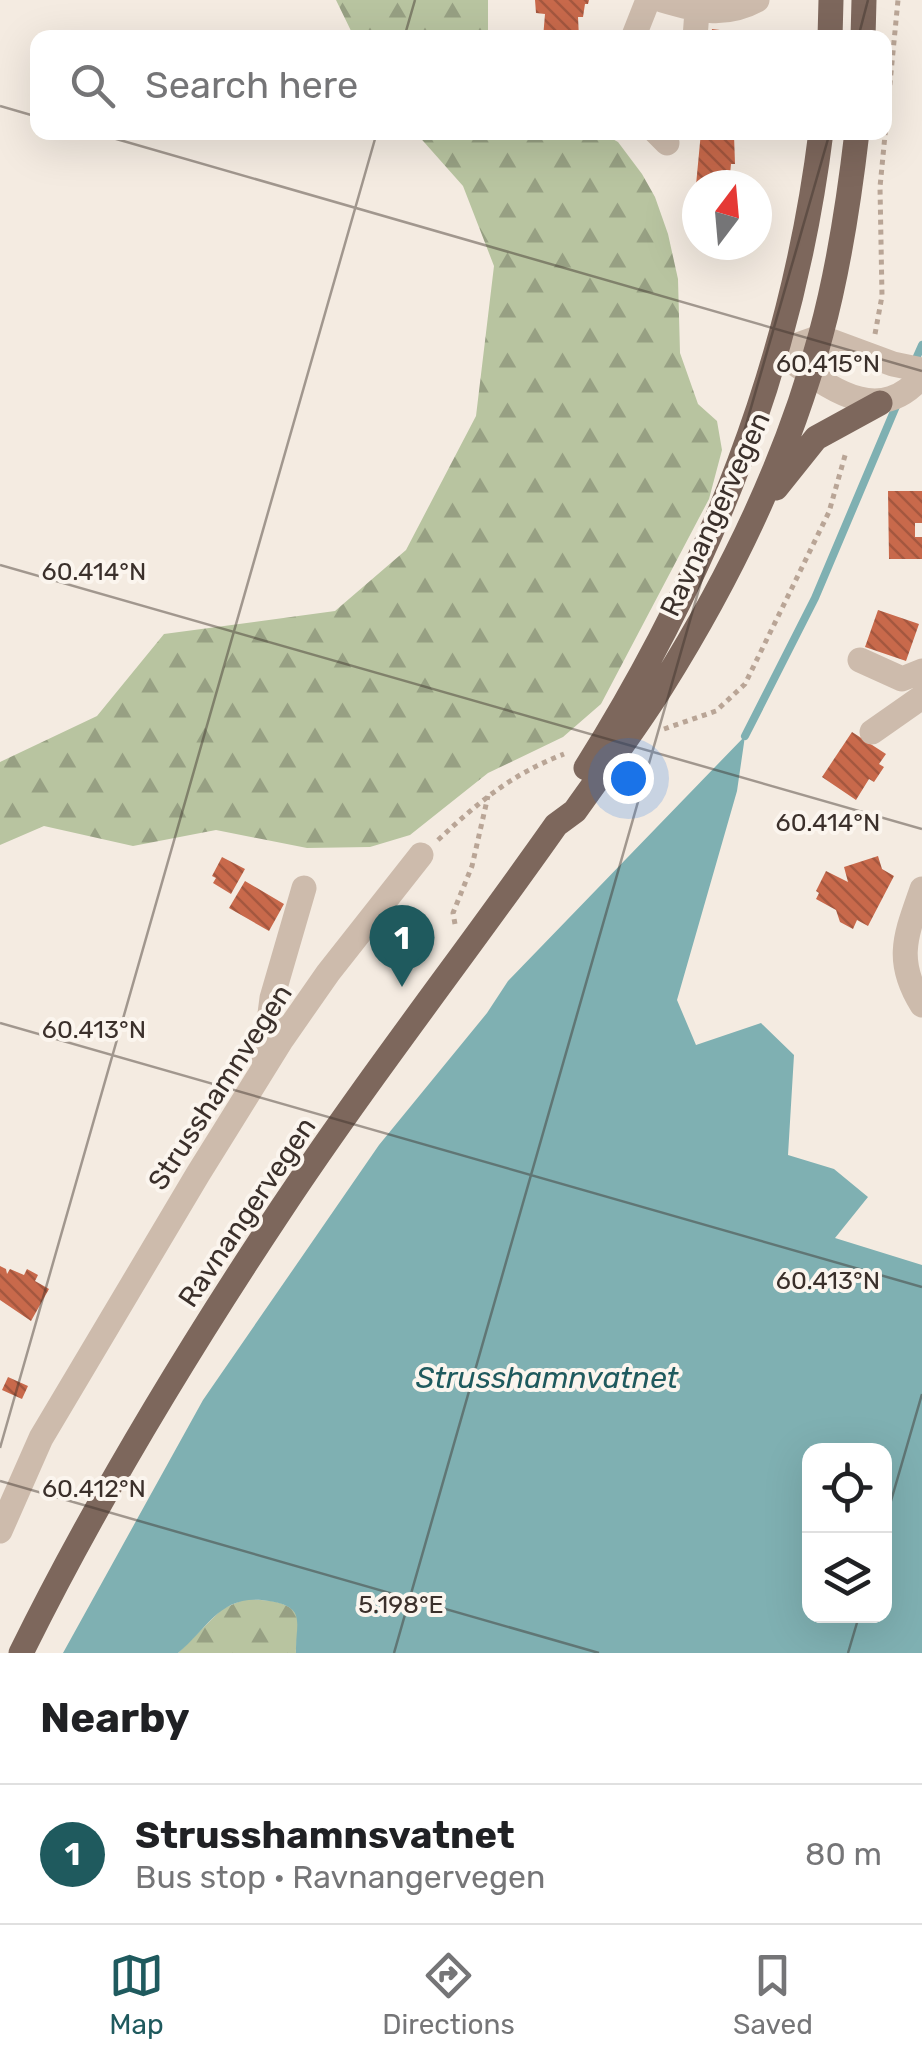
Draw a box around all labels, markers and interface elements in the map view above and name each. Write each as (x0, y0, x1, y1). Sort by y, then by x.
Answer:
search box (30, 30, 892, 140)
icon: search (65, 58, 120, 113)
text: Search here (145, 62, 358, 108)
north arrow (682, 170, 772, 260)
text: 60.415°N (776, 349, 880, 378)
street label: Ravnangervegen (653, 407, 777, 621)
text: 60.414°N (42, 557, 146, 586)
your location (603, 753, 654, 804)
text: 60.414°N (776, 808, 880, 837)
pin: 1 (370, 904, 434, 987)
street label: Strusshamnvegen (141, 978, 299, 1196)
text: 60.413°N (42, 1015, 146, 1044)
street label: Ravnangervegen (171, 1111, 323, 1313)
text: 60.413°N (776, 1266, 880, 1295)
water label: Strusshamnvatnet (416, 1360, 679, 1396)
map controls (802, 1443, 892, 1623)
button: locate (802, 1443, 892, 1533)
text: 60.412°N (42, 1474, 146, 1503)
button: layers (802, 1533, 892, 1623)
text: 5.198°E (358, 1590, 444, 1619)
text: Nearby (40, 1693, 190, 1743)
text: Strusshamnsvatnet (135, 1812, 515, 1858)
text: 1 (65, 1835, 80, 1873)
text: 80 m (805, 1835, 882, 1873)
text: Bus stop · Ravnangervegen (135, 1858, 545, 1896)
tab: Map (109, 1948, 164, 2041)
tab: Directions (382, 1948, 515, 2041)
tab: Saved (733, 1948, 813, 2041)

